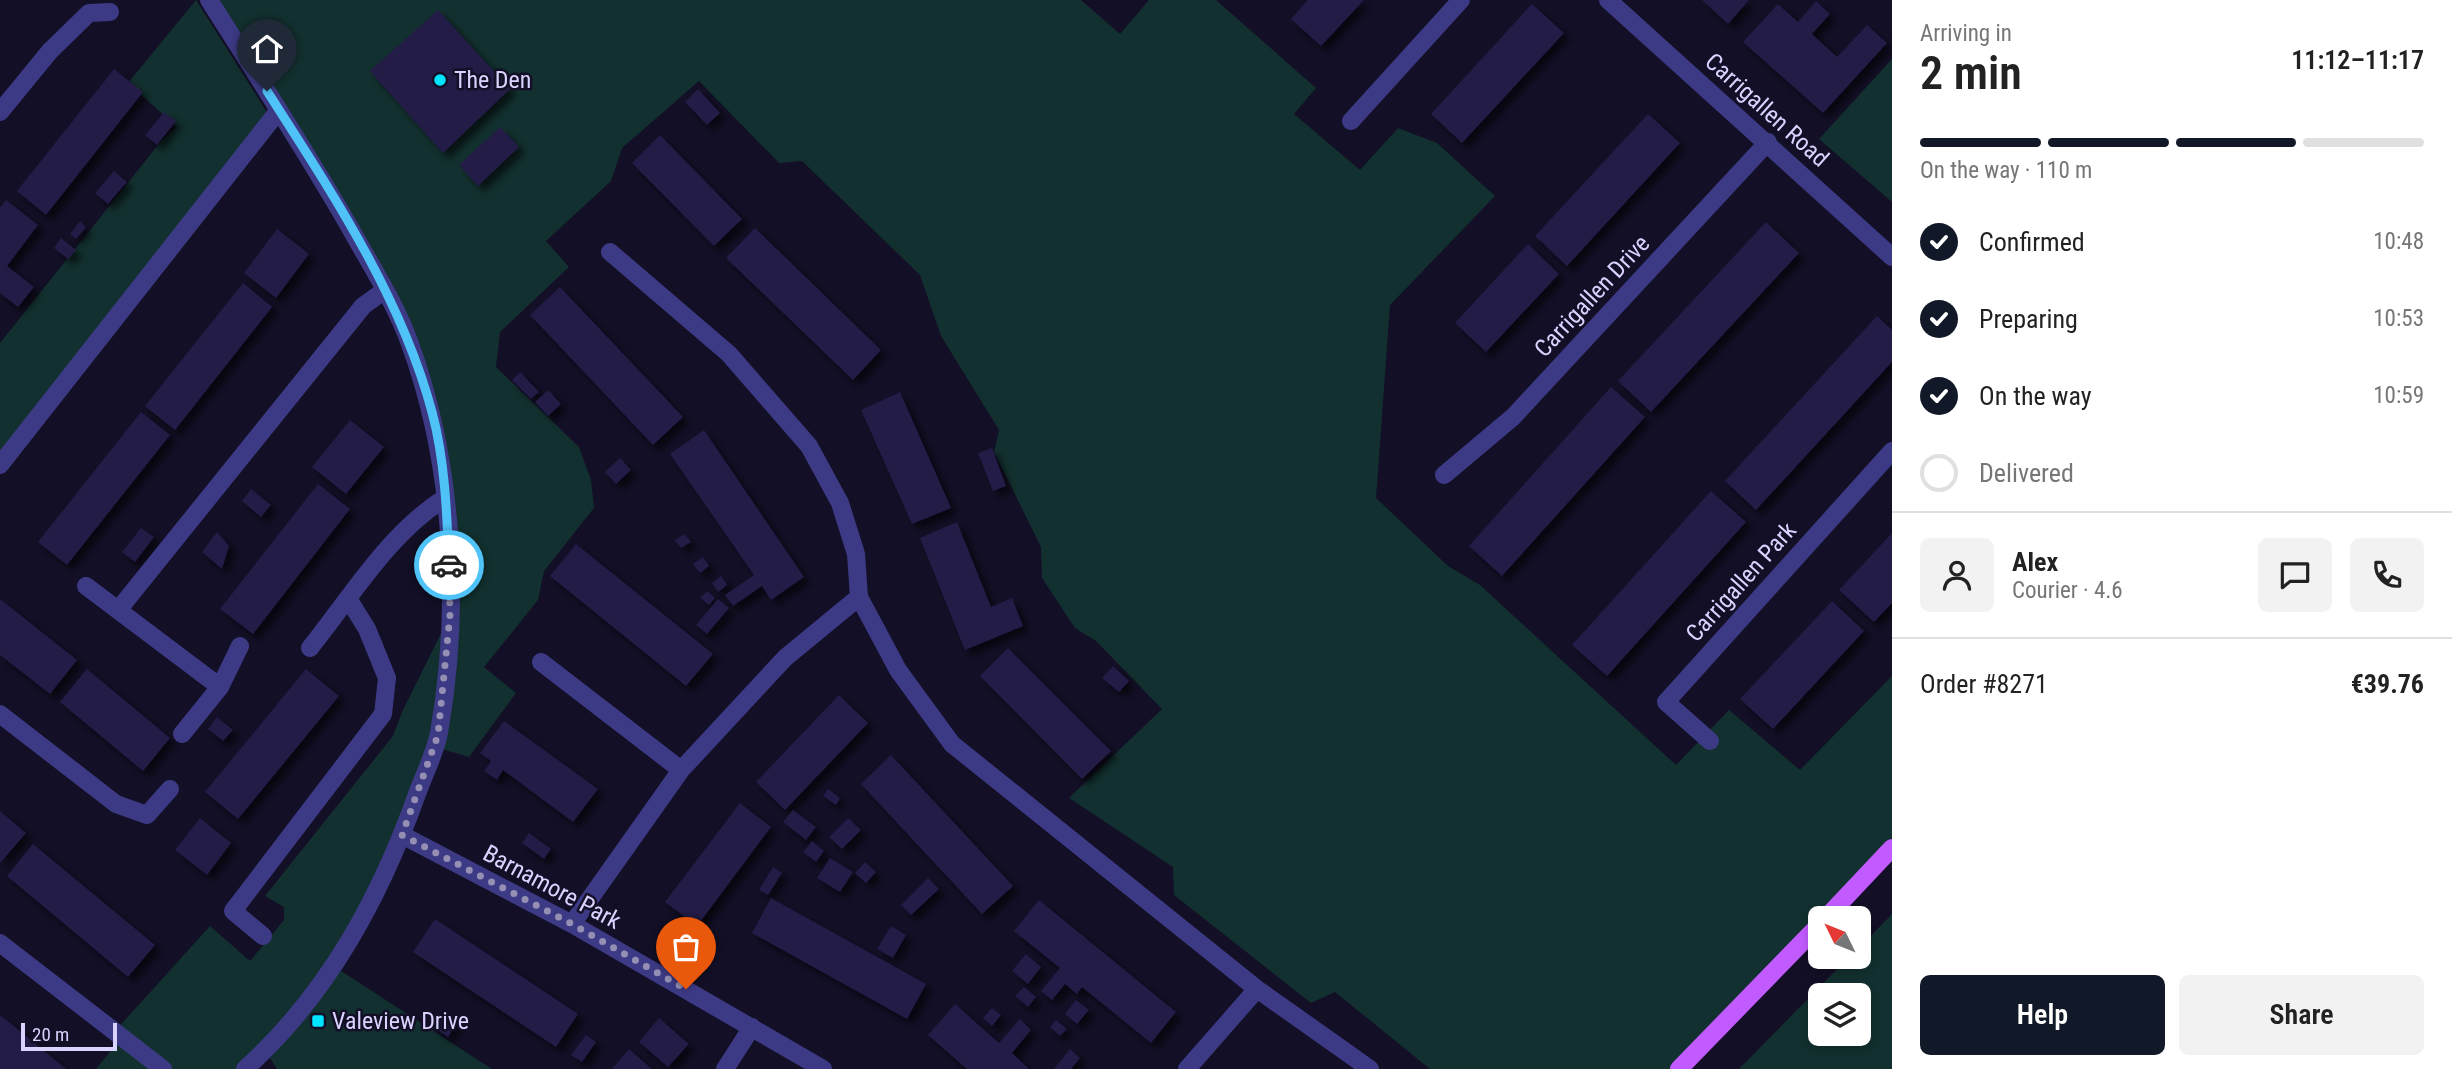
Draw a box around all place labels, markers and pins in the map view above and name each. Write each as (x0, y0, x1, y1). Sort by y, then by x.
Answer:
pin (237, 19, 297, 91)
place label: The Den (454, 66, 531, 94)
marker: The Den (432, 72, 448, 88)
pin (656, 917, 716, 989)
place label: Valeview Drive (332, 1007, 469, 1035)
marker: Valeview Drive (310, 1013, 326, 1029)

